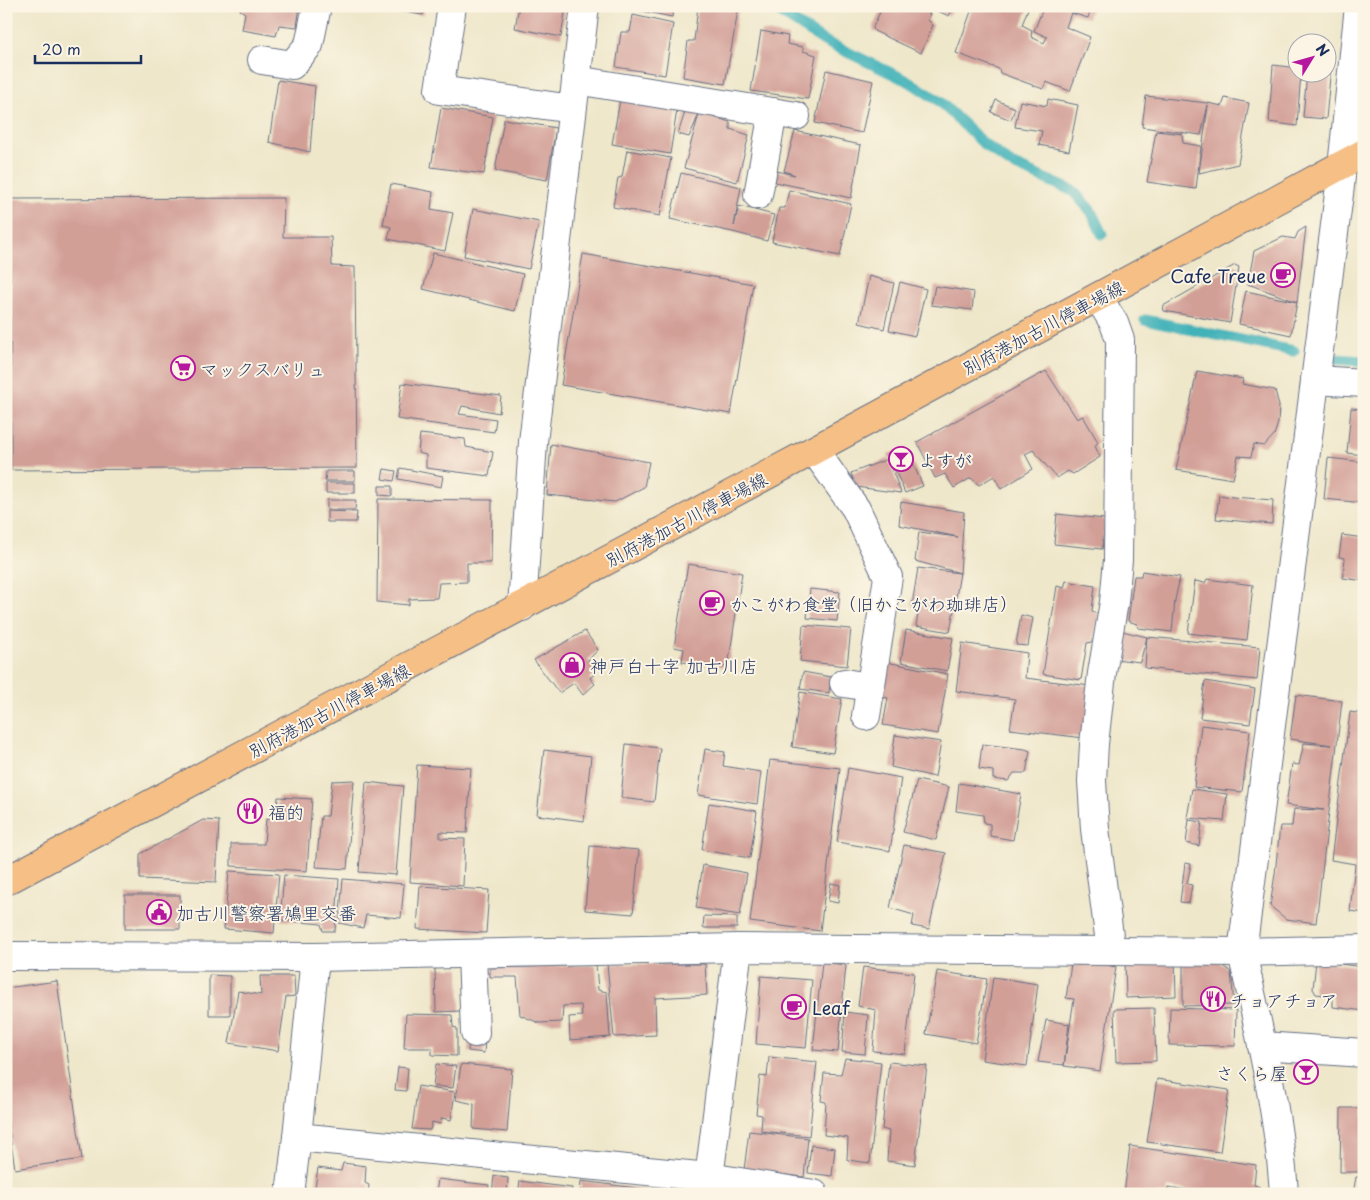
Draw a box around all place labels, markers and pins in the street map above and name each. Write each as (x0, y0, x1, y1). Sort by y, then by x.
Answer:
place label: Cafe Treue (1170, 262, 1266, 289)
cafe icon: Cafe Treue (1270, 262, 1296, 288)
supermarket icon: マックスバリュ (170, 355, 196, 381)
place label: マックスバリュ (200, 355, 326, 382)
bar icon: よすが (888, 446, 914, 472)
place label: よすが (918, 446, 972, 473)
cafe icon: かこがわ食堂（旧かこがわ珈琲店） (699, 590, 725, 616)
place label: かこがわ食堂（旧かこがわ珈琲店） (730, 590, 1018, 617)
shop icon: 神戸白十字 加古川店 (559, 652, 585, 678)
place label: 神戸白十字 加古川店 (590, 652, 758, 679)
restaurant icon: 福的 (237, 798, 263, 824)
place label: 福的 (268, 798, 304, 825)
public building icon: 加古川警察署鳩里交番 (146, 899, 172, 925)
place label: 加古川警察署鳩里交番 (176, 899, 356, 926)
restaurant icon: チョアチョア (1200, 986, 1226, 1012)
place label: チョアチョア (1230, 986, 1338, 1013)
cafe icon: Leaf (781, 994, 807, 1020)
place label: Leaf (812, 994, 851, 1021)
place label: さくら屋 (1216, 1059, 1288, 1086)
bar icon: さくら屋 (1293, 1059, 1319, 1085)

